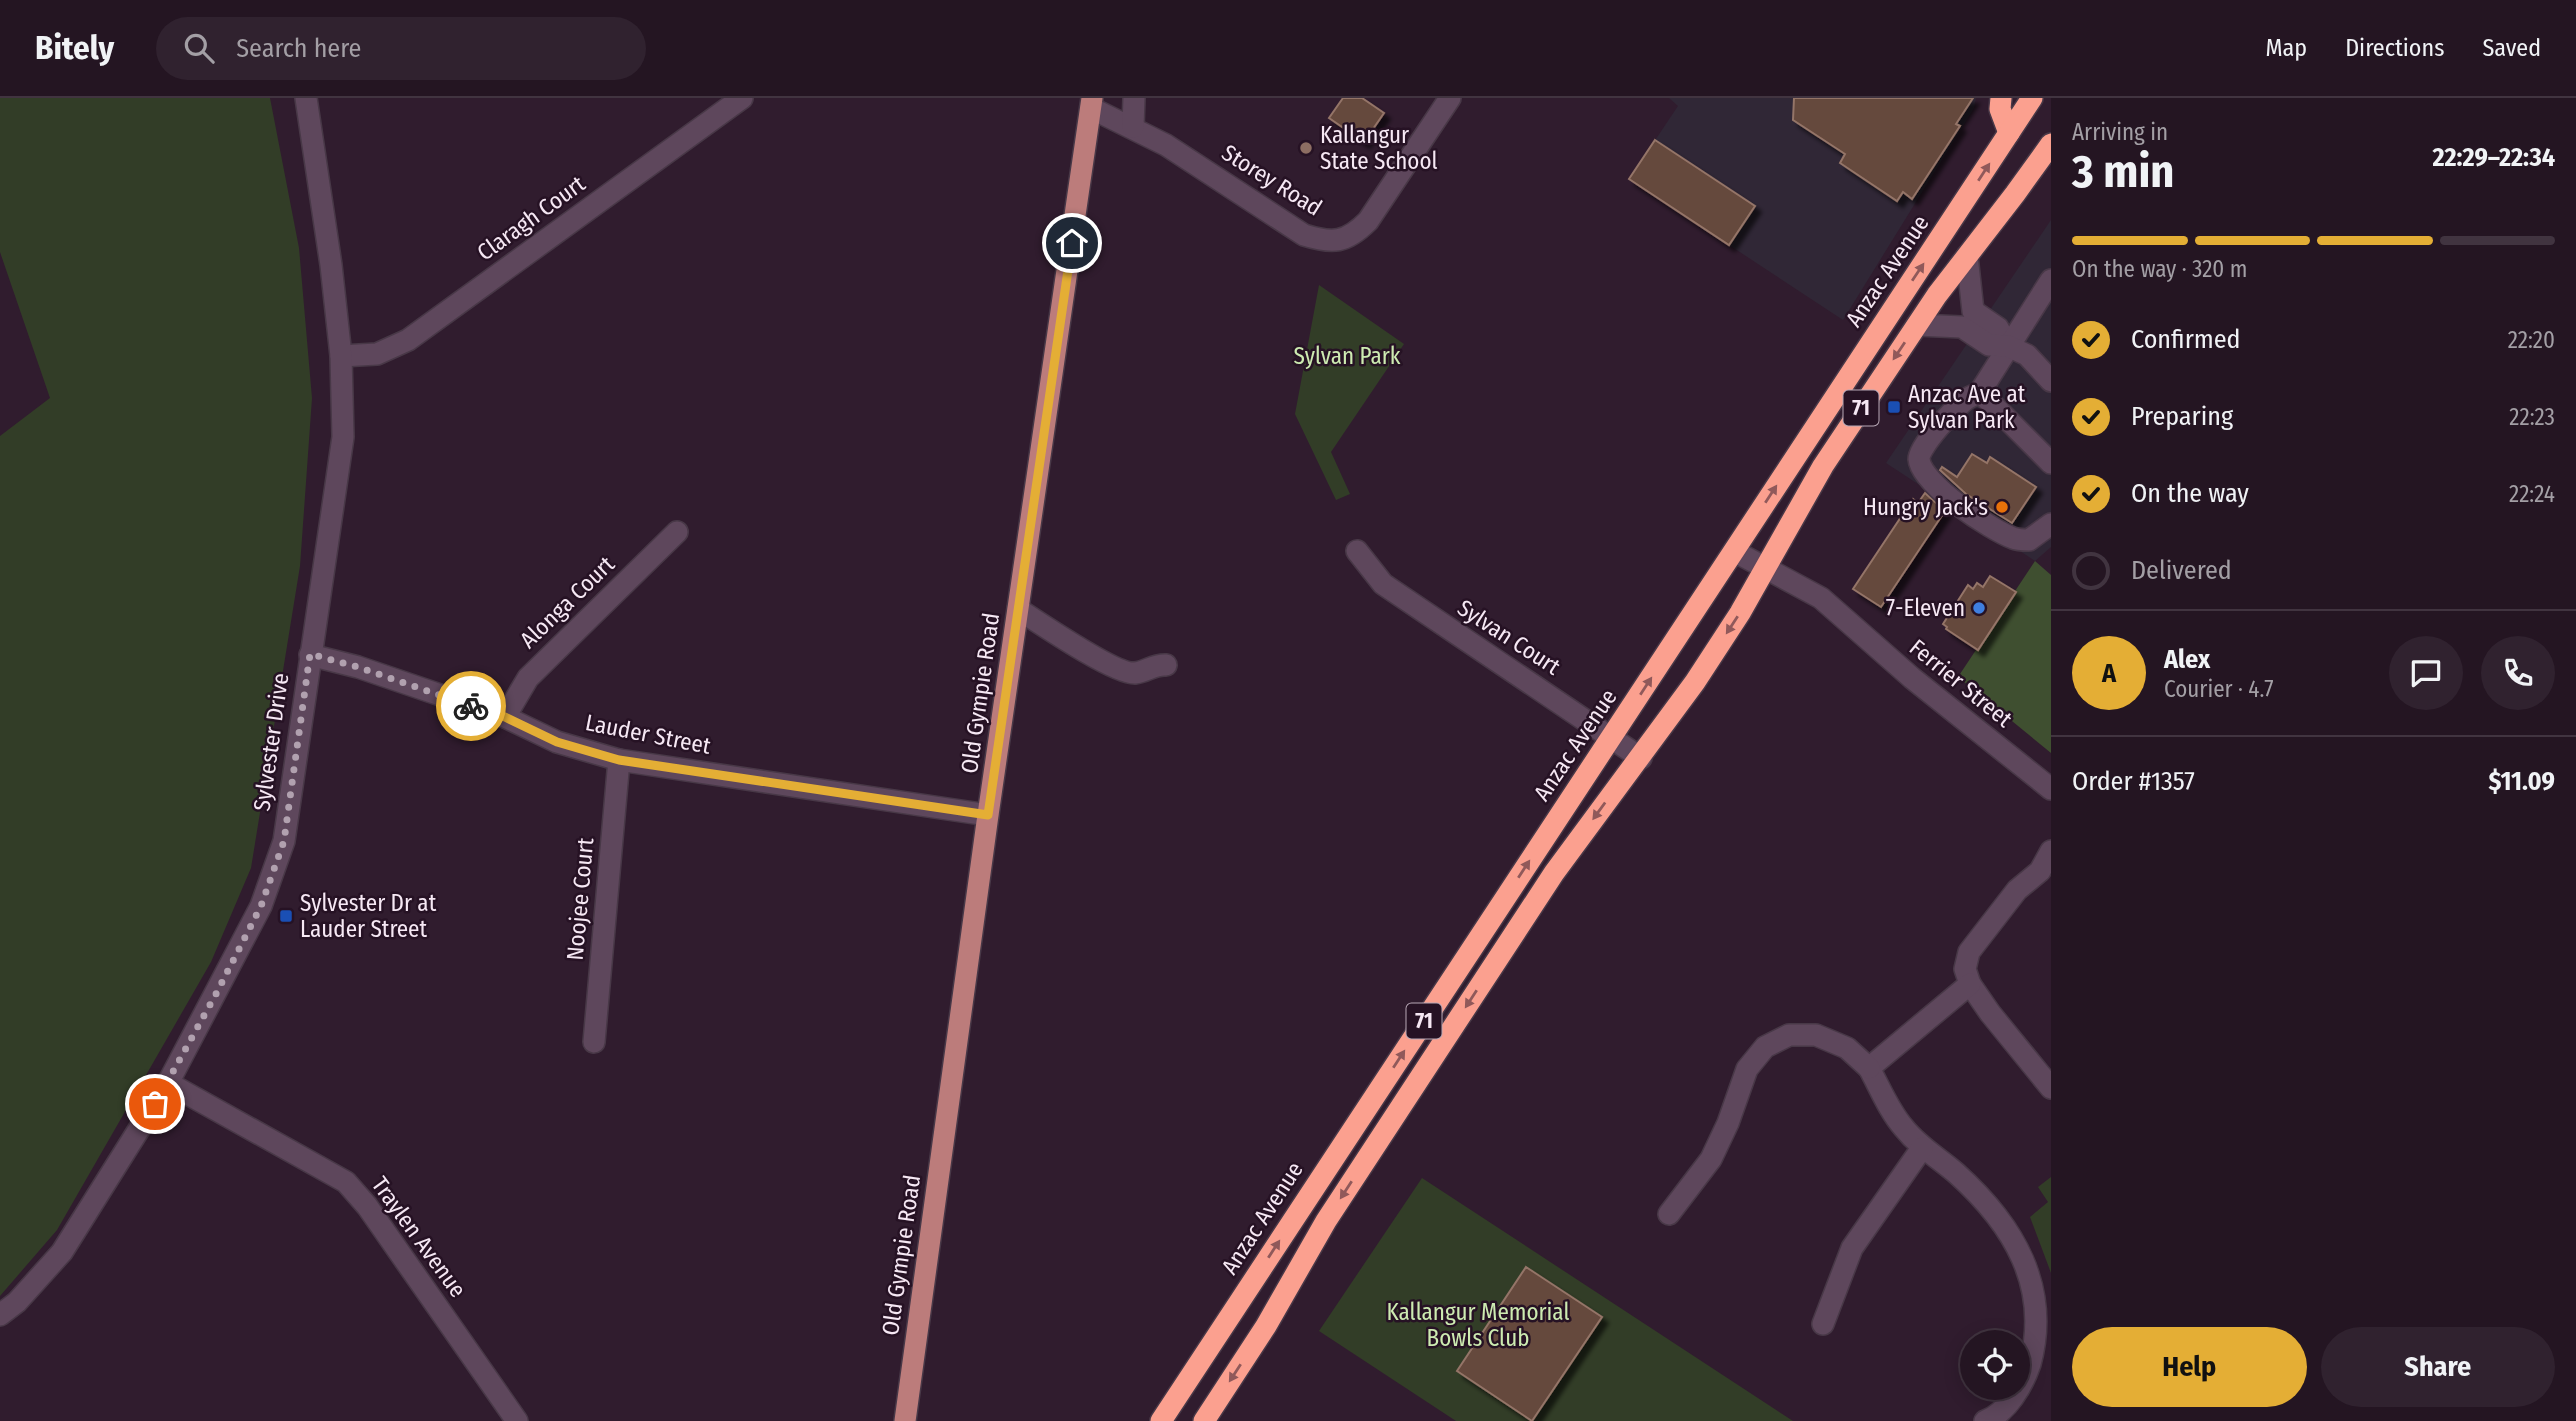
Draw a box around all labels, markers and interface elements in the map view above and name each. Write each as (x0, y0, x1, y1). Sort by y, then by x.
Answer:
search box (156, 17, 646, 80)
text: Bitely (35, 28, 114, 68)
icon: search (180, 29, 218, 67)
text: Search here (236, 33, 361, 64)
text: Map (2266, 34, 2307, 62)
text: Directions (2345, 34, 2444, 62)
text: Saved (2482, 34, 2541, 62)
text: Arriving in (2072, 118, 2168, 146)
place label: Kallangur State School (1320, 121, 1438, 175)
street label: Storey Road (1217, 138, 1327, 222)
marker: Kallangur State School (1298, 140, 1314, 156)
text: 22:29–22:34 (2432, 142, 2555, 173)
text: 3 min (2072, 144, 2174, 199)
one-way arrow (1978, 162, 1991, 181)
street label: Claragh Court (472, 169, 591, 266)
street label: Anzac Avenue (1839, 210, 1935, 332)
pin (1042, 213, 1102, 273)
icon: home (1053, 224, 1091, 262)
text: On the way · 320 m (2072, 255, 2247, 283)
one-way arrow (1911, 263, 1924, 282)
icon: check (2072, 321, 2110, 359)
text: Confirmed (2131, 324, 2241, 355)
text: 22:20 (2508, 326, 2555, 354)
park label: Sylvan Park (1294, 342, 1401, 370)
one-way arrow (1892, 342, 1906, 360)
place label: Anzac Ave at Sylvan Park (1908, 380, 2026, 434)
road number: 71 (1843, 390, 1878, 426)
icon: check (2072, 398, 2110, 436)
marker: Anzac Ave at Sylvan Park (1886, 399, 1902, 415)
text: Preparing (2131, 401, 2233, 432)
text: 22:23 (2509, 403, 2555, 431)
icon: check (2072, 475, 2110, 513)
text: On the way (2131, 478, 2249, 509)
text: 22:24 (2509, 480, 2555, 508)
one-way arrow (1764, 485, 1778, 503)
place label: Hungry Jack's (1863, 493, 1988, 521)
marker: Hungry Jack's (1994, 499, 2010, 515)
street label: Alonga Court (514, 550, 620, 654)
text: Delivered (2131, 555, 2232, 586)
street label: Sylvan Court (1452, 593, 1566, 681)
place label: 7-Eleven (1886, 594, 1965, 622)
marker: 7-Eleven (1971, 600, 1987, 616)
street label: Old Gympie Road (955, 611, 1005, 775)
one-way arrow (1726, 616, 1739, 635)
street label: Ferrier Street (1904, 633, 2018, 733)
button: chat (2389, 636, 2463, 710)
button: phone (2481, 636, 2555, 710)
text: Alex (2164, 644, 2210, 675)
text: A (2102, 658, 2116, 689)
street label: Sylvester Drive (247, 671, 295, 813)
courier (436, 671, 506, 741)
text: Courier · 4.7 (2164, 675, 2274, 703)
one-way arrow (1639, 676, 1652, 695)
street label: Anzac Avenue (1527, 684, 1623, 806)
icon: bike (452, 687, 490, 725)
street label: Lauder Street (583, 708, 713, 760)
text: Order #1357 (2072, 766, 2195, 797)
text: $11.09 (2488, 766, 2555, 797)
one-way arrow (1592, 802, 1606, 821)
street label: Noojee Court (561, 836, 599, 961)
one-way arrow (1517, 860, 1531, 878)
place label: Sylvester Dr at Lauder Street (300, 889, 437, 943)
marker: Sylvester Dr at Lauder Street (278, 908, 294, 924)
one-way arrow (1465, 990, 1478, 1009)
road number: 71 (1406, 1004, 1442, 1038)
one-way arrow (1392, 1050, 1406, 1068)
pin (125, 1074, 185, 1134)
icon: bag (136, 1085, 174, 1123)
street label: Anzac Avenue (1215, 1156, 1309, 1280)
street label: Traylen Avenue (366, 1171, 472, 1303)
street label: Old Gympie Road (876, 1173, 926, 1337)
one-way arrow (1340, 1180, 1353, 1199)
one-way arrow (1267, 1239, 1280, 1259)
park label: Kallangur Memorial Bowls Club (1387, 1298, 1569, 1352)
button: Help (2072, 1327, 2307, 1407)
button: Share (2321, 1327, 2555, 1407)
map controls (1960, 1330, 2030, 1400)
button: locate (1960, 1330, 2030, 1400)
one-way arrow (1229, 1364, 1242, 1383)

